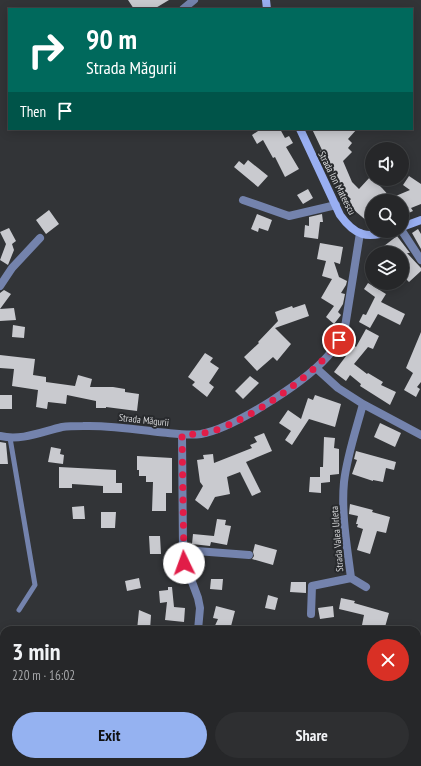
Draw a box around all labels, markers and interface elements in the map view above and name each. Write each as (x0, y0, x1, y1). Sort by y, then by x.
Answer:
text: 90 m (86, 20, 137, 57)
icon: right (20, 24, 72, 76)
text: Strada Măgurii (86, 56, 177, 79)
icon: arrive (54, 100, 76, 122)
text: Then (20, 102, 46, 121)
map controls (365, 142, 409, 290)
button: sound (365, 142, 409, 186)
street label: Strada Ion Mateescu (315, 149, 359, 217)
button: search (365, 194, 409, 238)
button: layers (365, 246, 409, 290)
pin (322, 323, 356, 357)
icon: arrive (328, 329, 350, 351)
street label: Strada Măgurii (118, 411, 170, 429)
street label: Strada Valea Urleta (328, 506, 346, 572)
position arrow (163, 542, 205, 584)
text: 3 min (12, 636, 60, 667)
button: close (367, 639, 409, 681)
text: 220 m · 16:02 (12, 667, 75, 684)
button: Exit (12, 712, 207, 758)
button: Share (215, 712, 409, 758)

